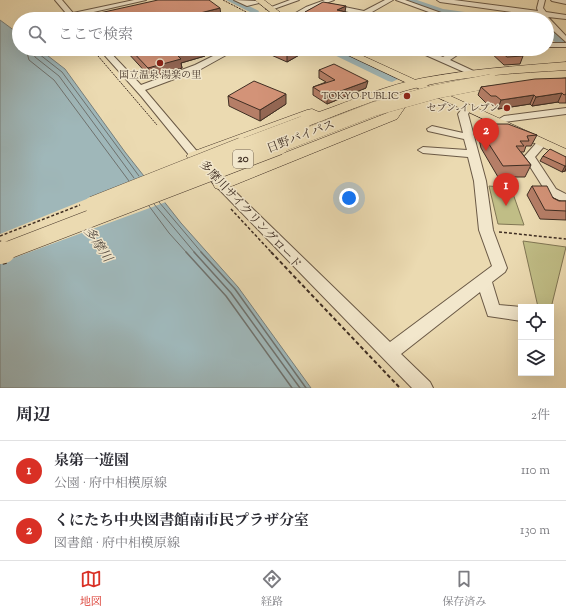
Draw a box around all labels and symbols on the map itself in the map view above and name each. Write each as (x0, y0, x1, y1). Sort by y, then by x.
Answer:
marker: 国立温泉 湯楽の里 (155, 58, 165, 68)
place label: 国立温泉 湯楽の里 (119, 68, 201, 83)
place label: TOKYO PUBLIC (321, 89, 399, 104)
marker: TOKYO PUBLIC (402, 91, 412, 101)
place label: セブン-イレブン (426, 101, 499, 116)
marker: セブン-イレブン (502, 103, 512, 113)
street label: 日野バイパス (264, 116, 338, 158)
pin: 2 (473, 118, 499, 151)
road number: 20 (233, 150, 253, 168)
street label: 多摩川サイクリングロード (195, 157, 305, 273)
pin: 1 (493, 173, 519, 206)
your location (339, 188, 359, 208)
water label: 多摩川 (79, 224, 116, 268)

